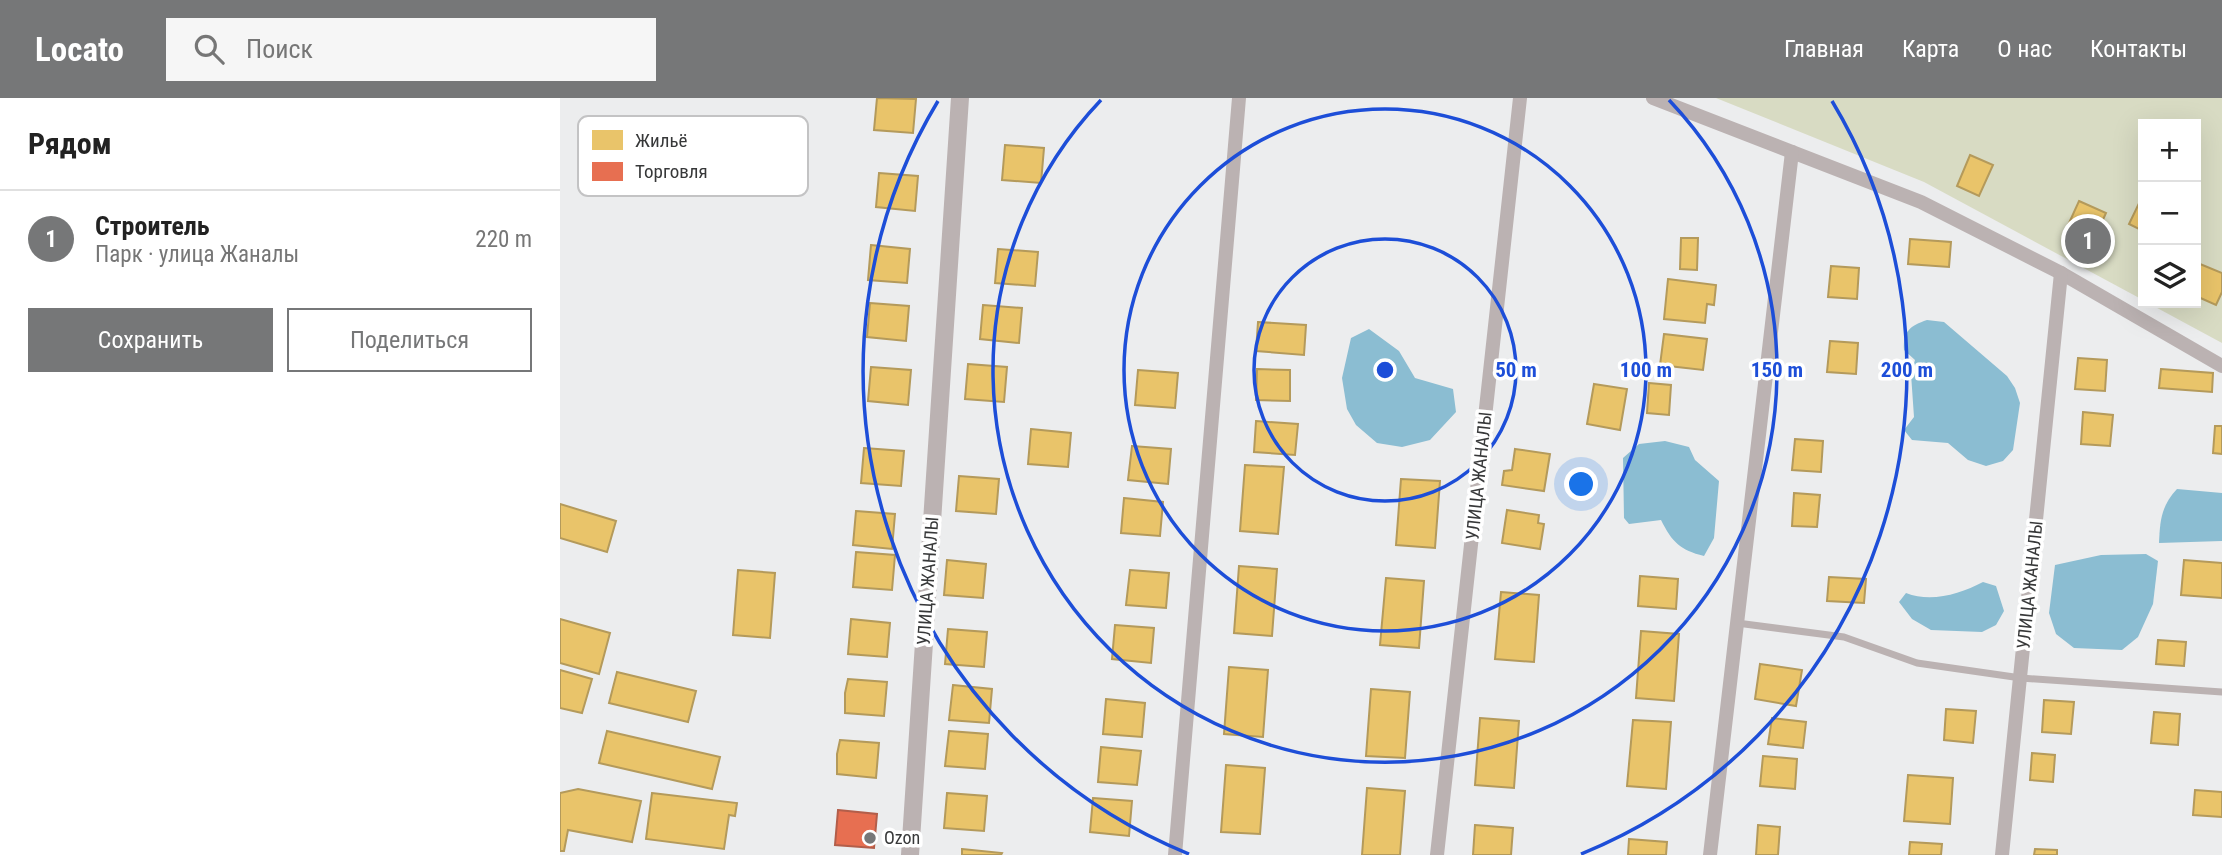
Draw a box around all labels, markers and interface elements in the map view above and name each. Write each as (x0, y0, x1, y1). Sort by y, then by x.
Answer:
search box (166, 18, 656, 81)
text: Locato (35, 30, 124, 69)
icon: search (190, 30, 228, 68)
text: Поиск (246, 34, 313, 64)
text: Главная (1784, 35, 1864, 63)
text: Карта (1902, 35, 1959, 63)
text: О нас (1997, 35, 2052, 63)
text: Контакты (2090, 35, 2187, 63)
legend (578, 116, 808, 196)
map controls (2138, 119, 2201, 308)
button: + (2138, 119, 2201, 182)
text: Рядом (28, 126, 112, 161)
text: Жильё (635, 129, 687, 152)
text: Торговля (635, 160, 708, 183)
button: − (2138, 182, 2201, 245)
text: Строитель (95, 211, 210, 241)
pin: 1 (2065, 215, 2111, 267)
text: 1 (45, 226, 57, 253)
text: 220 m (475, 226, 532, 253)
text: Парк · улица Жаналы (95, 241, 299, 268)
button: layers (2138, 245, 2201, 308)
button: Сохранить (28, 308, 273, 372)
button: Поделиться (287, 308, 532, 372)
centre of rings (1373, 358, 1397, 382)
text: 50 m (1495, 358, 1537, 382)
text: 100 m (1620, 358, 1672, 382)
text: 150 m (1751, 358, 1803, 382)
text: 200 m (1881, 358, 1933, 382)
street label: УЛИЦА ЖАНАЛЫ (1461, 411, 1496, 541)
your location (1564, 467, 1598, 501)
street label: УЛИЦА ЖАНАЛЫ (913, 516, 942, 646)
street label: УЛИЦА ЖАНАЛЫ (2012, 520, 2047, 650)
place label: Ozon (884, 827, 920, 848)
marker: Ozon (862, 830, 878, 846)

